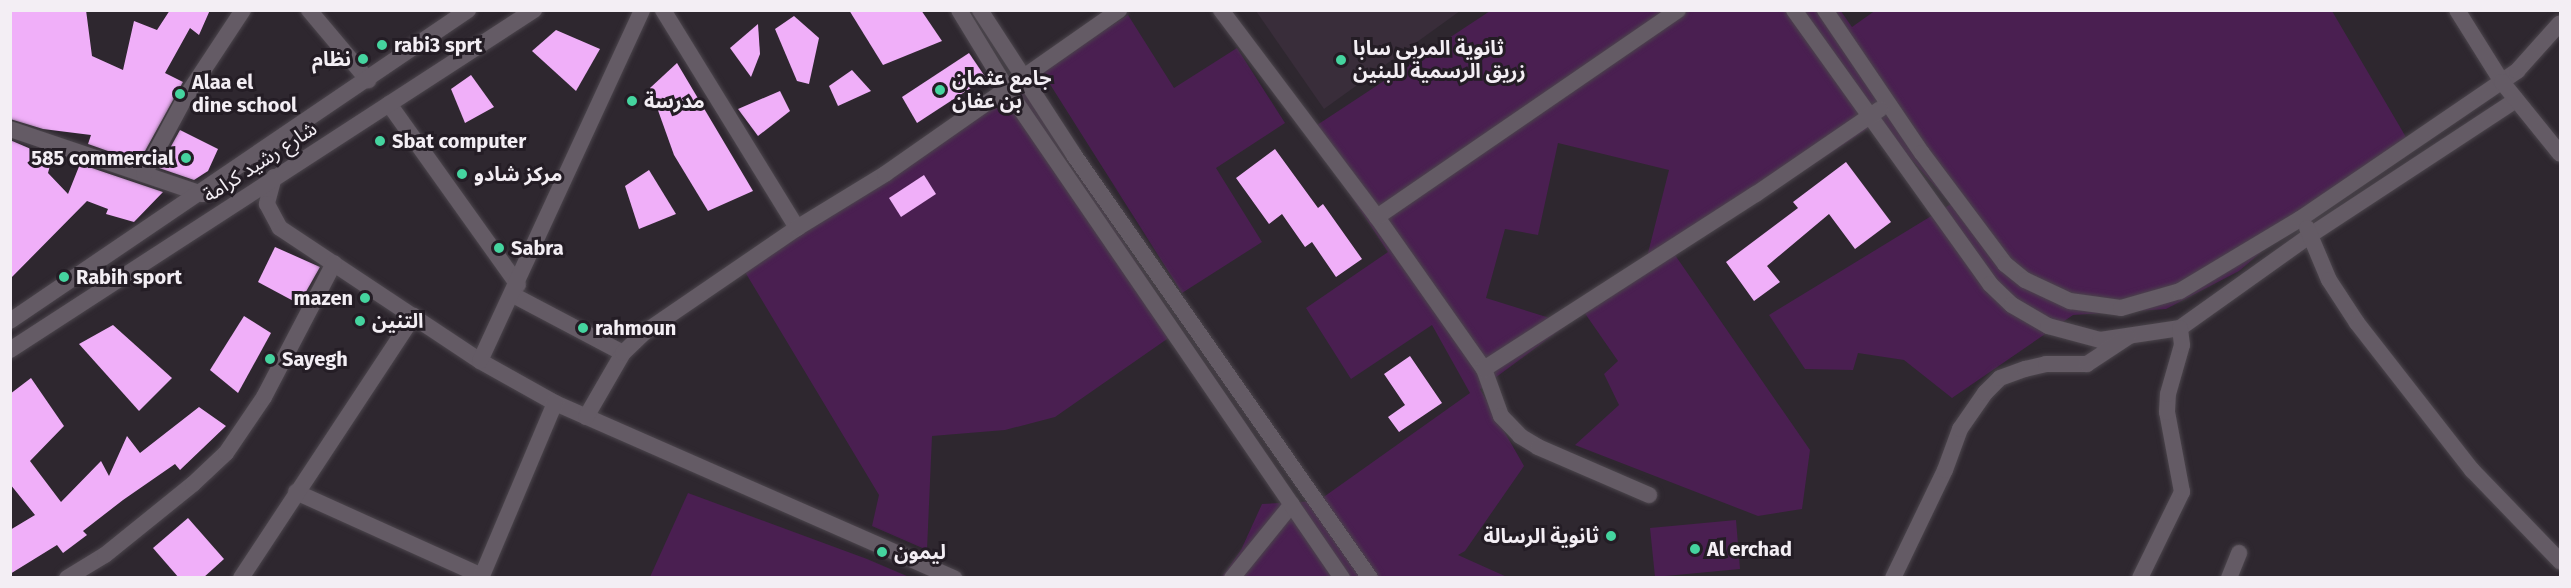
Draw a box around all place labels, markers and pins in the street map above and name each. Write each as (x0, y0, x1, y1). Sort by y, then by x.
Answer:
place label: rabi3 sprt (394, 33, 482, 57)
place label: ثانوية المربي سابا زريق الرسمية للبنين (1353, 36, 1526, 83)
marker: rabi3 sprt (375, 38, 389, 52)
place label: نظام (312, 47, 351, 71)
marker: نظام (356, 52, 370, 66)
marker: ثانوية المربي سابا زريق الرسمية للبنين (1334, 53, 1348, 67)
place label: جامع عثمان بن عفان (952, 66, 1052, 113)
place label: Alaa el dine school (192, 70, 297, 117)
marker: جامع عثمان بن عفان (933, 83, 947, 97)
marker: Alaa el dine school (173, 87, 187, 101)
place label: مدرسة (644, 89, 705, 113)
marker: مدرسة (625, 94, 639, 108)
place label: Sbat computer (392, 129, 526, 153)
marker: Sbat computer (373, 134, 387, 148)
place label: 585 commercial (31, 146, 174, 170)
marker: 585 commercial (179, 151, 193, 165)
place label: مركز شادو (474, 162, 562, 186)
marker: مركز شادو (455, 167, 469, 181)
place label: Sabra (511, 236, 564, 260)
marker: Sabra (492, 241, 506, 255)
place label: Rabih sport (76, 265, 182, 289)
marker: Rabih sport (57, 270, 71, 284)
place label: mazen (294, 286, 353, 310)
marker: mazen (358, 291, 372, 305)
place label: التنين (372, 309, 424, 333)
marker: التنين (353, 314, 367, 328)
place label: rahmoun (595, 316, 676, 340)
marker: rahmoun (576, 321, 590, 335)
place label: Sayegh (282, 347, 348, 371)
marker: Sayegh (263, 352, 277, 366)
place label: ثانوية الرسالة (1483, 524, 1599, 548)
marker: ثانوية الرسالة (1604, 529, 1618, 543)
place label: Al erchad (1707, 537, 1792, 561)
place label: ليمون (894, 540, 946, 564)
marker: Al erchad (1688, 542, 1702, 556)
marker: ليمون (875, 545, 889, 559)

